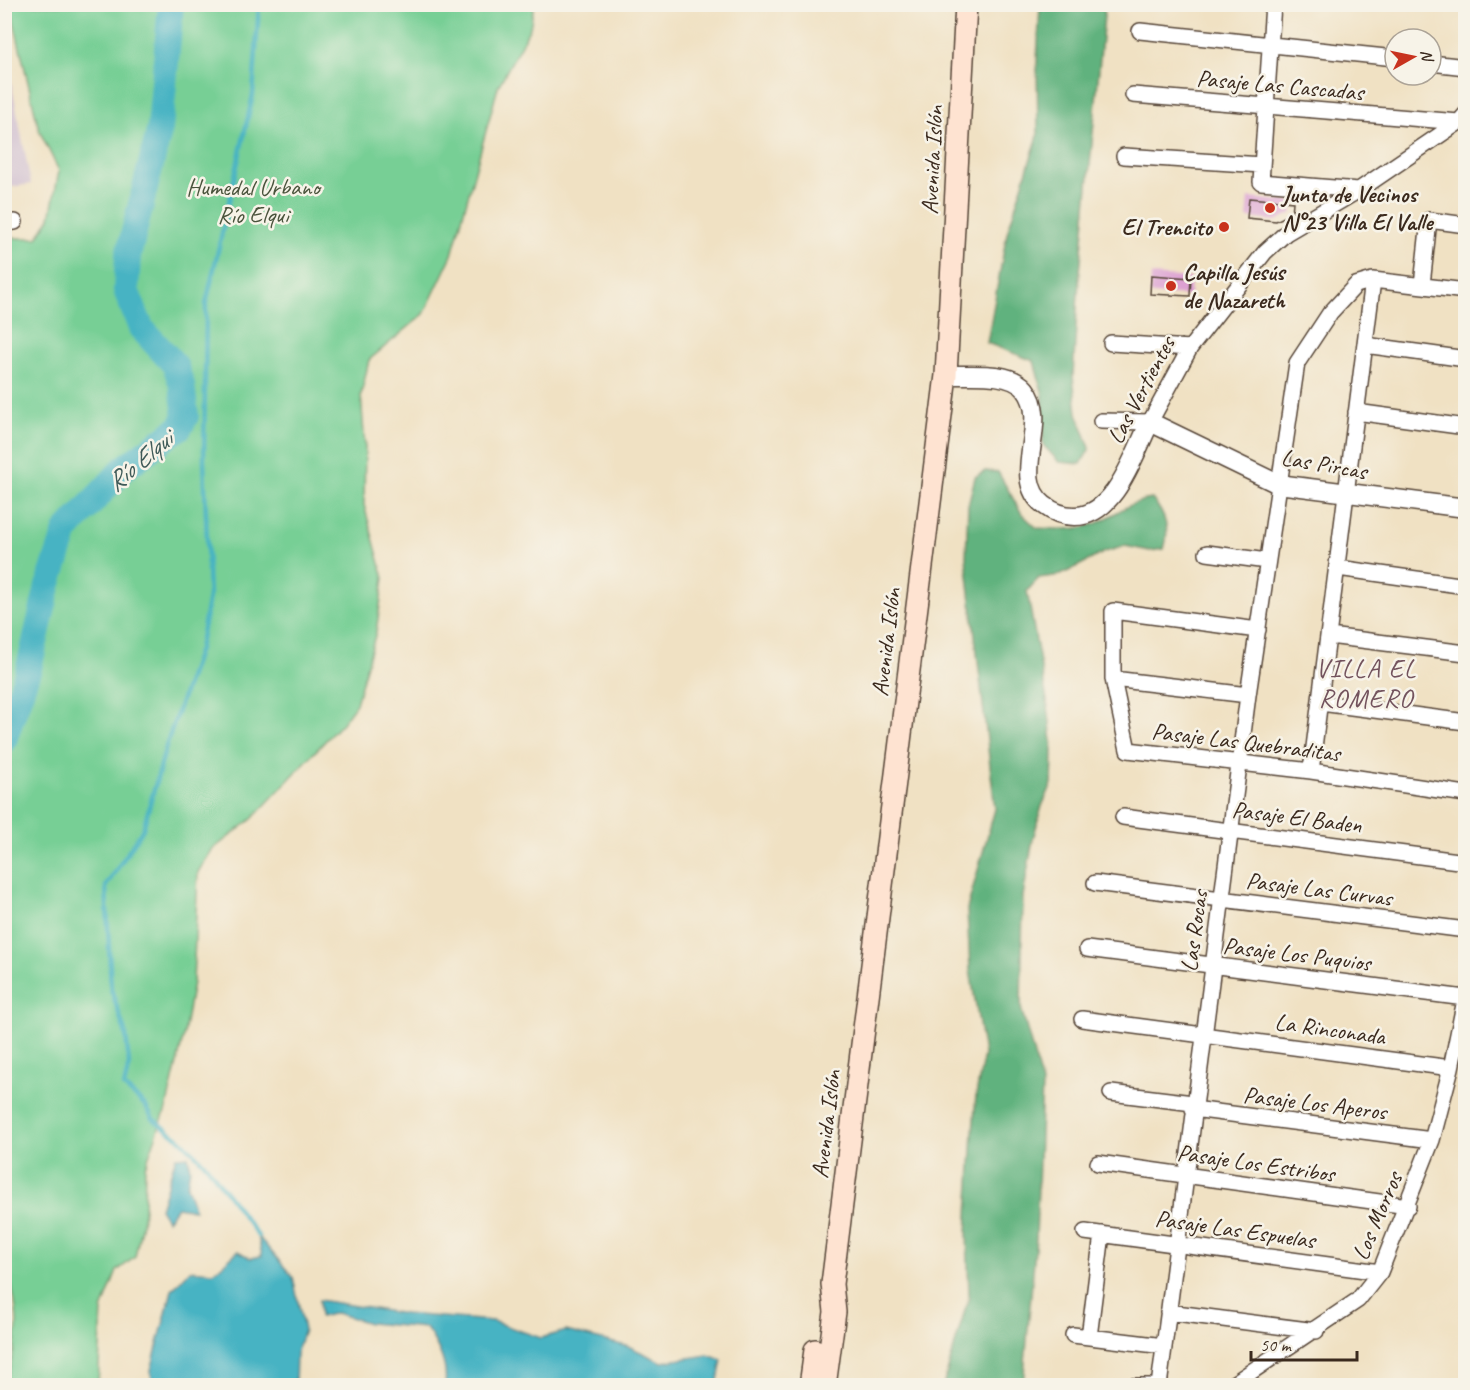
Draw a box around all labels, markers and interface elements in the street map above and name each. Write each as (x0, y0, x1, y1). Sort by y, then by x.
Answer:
north arrow (1383, 27, 1443, 87)
text: N (1416, 48, 1438, 64)
street label: Pasaje Las Cascadas (1195, 63, 1367, 107)
street label: Avenida Islón (914, 104, 950, 215)
park label: Humedal Urbano Río Elqui (186, 172, 322, 230)
place label: Junta de Vecinos N°23 Villa El Valle (1280, 179, 1434, 237)
marker: Junta de Vecinos N°23 Villa El Valle (1263, 201, 1277, 215)
place label: El Trencito (1122, 212, 1214, 242)
marker: El Trencito (1217, 220, 1231, 234)
place label: Capilla Jesús de Nazareth (1183, 257, 1287, 315)
marker: Capilla Jesús de Nazareth (1164, 279, 1178, 293)
street label: Las Vertientes (1100, 330, 1183, 449)
water label: Río Elqui (99, 420, 184, 499)
street label: Las Pircas (1279, 442, 1372, 487)
street label: Avenida Islón (864, 585, 908, 698)
district label: VILLA EL ROMERO (1315, 652, 1417, 715)
street label: Pasaje Las Quebraditas (1150, 716, 1344, 769)
street label: Pasaje El Baden (1230, 794, 1364, 840)
street label: Pasaje Las Curvas (1244, 865, 1395, 913)
street label: Las Rocas (1173, 887, 1215, 973)
street label: Pasaje Los Puquios (1221, 930, 1374, 978)
street label: La Rinconada (1273, 1006, 1388, 1052)
street label: Avenida Islón (804, 1067, 848, 1180)
street label: Pasaje Los Aperos (1242, 1079, 1390, 1127)
street label: Pasaje Los Estribos (1175, 1137, 1338, 1189)
street label: Los Morros (1345, 1165, 1410, 1264)
street label: Pasaje Las Espuelas (1153, 1203, 1320, 1255)
scale bar (1251, 1324, 1358, 1362)
text: 50 m (1260, 1334, 1293, 1356)

